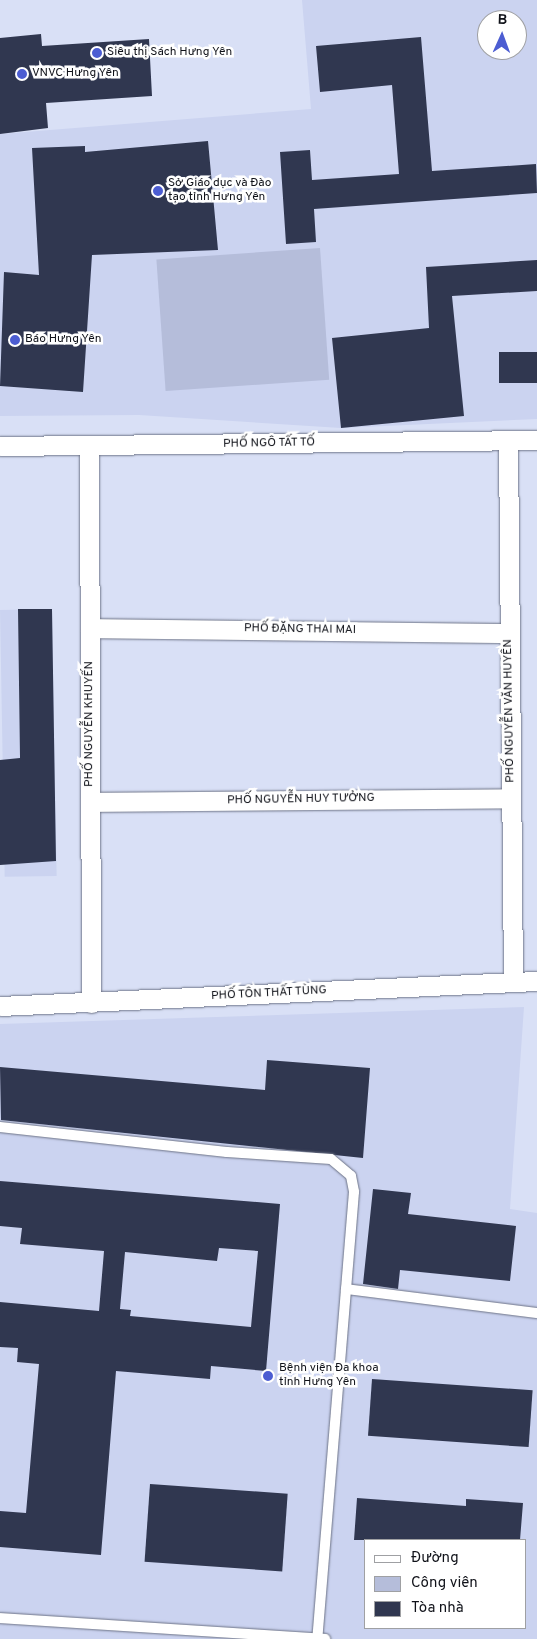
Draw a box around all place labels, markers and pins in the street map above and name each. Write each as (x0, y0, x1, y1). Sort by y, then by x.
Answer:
place label: Siêu thị Sách Hưng Yên (107, 46, 233, 60)
marker: Siêu thị Sách Hưng Yên (91, 47, 103, 59)
place label: VNVC Hưng Yên (32, 67, 119, 81)
marker: VNVC Hưng Yên (16, 68, 28, 80)
place label: Sở Giáo dục và Đào tạo tỉnh Hưng Yên (168, 177, 272, 205)
marker: Sở Giáo dục và Đào tạo tỉnh Hưng Yên (152, 185, 164, 197)
place label: Báo Hưng Yên (25, 333, 102, 347)
marker: Báo Hưng Yên (9, 334, 21, 346)
place label: Bệnh viện Đa khoa tỉnh Hưng Yên (279, 1362, 379, 1390)
marker: Bệnh viện Đa khoa tỉnh Hưng Yên (261, 1369, 275, 1383)

